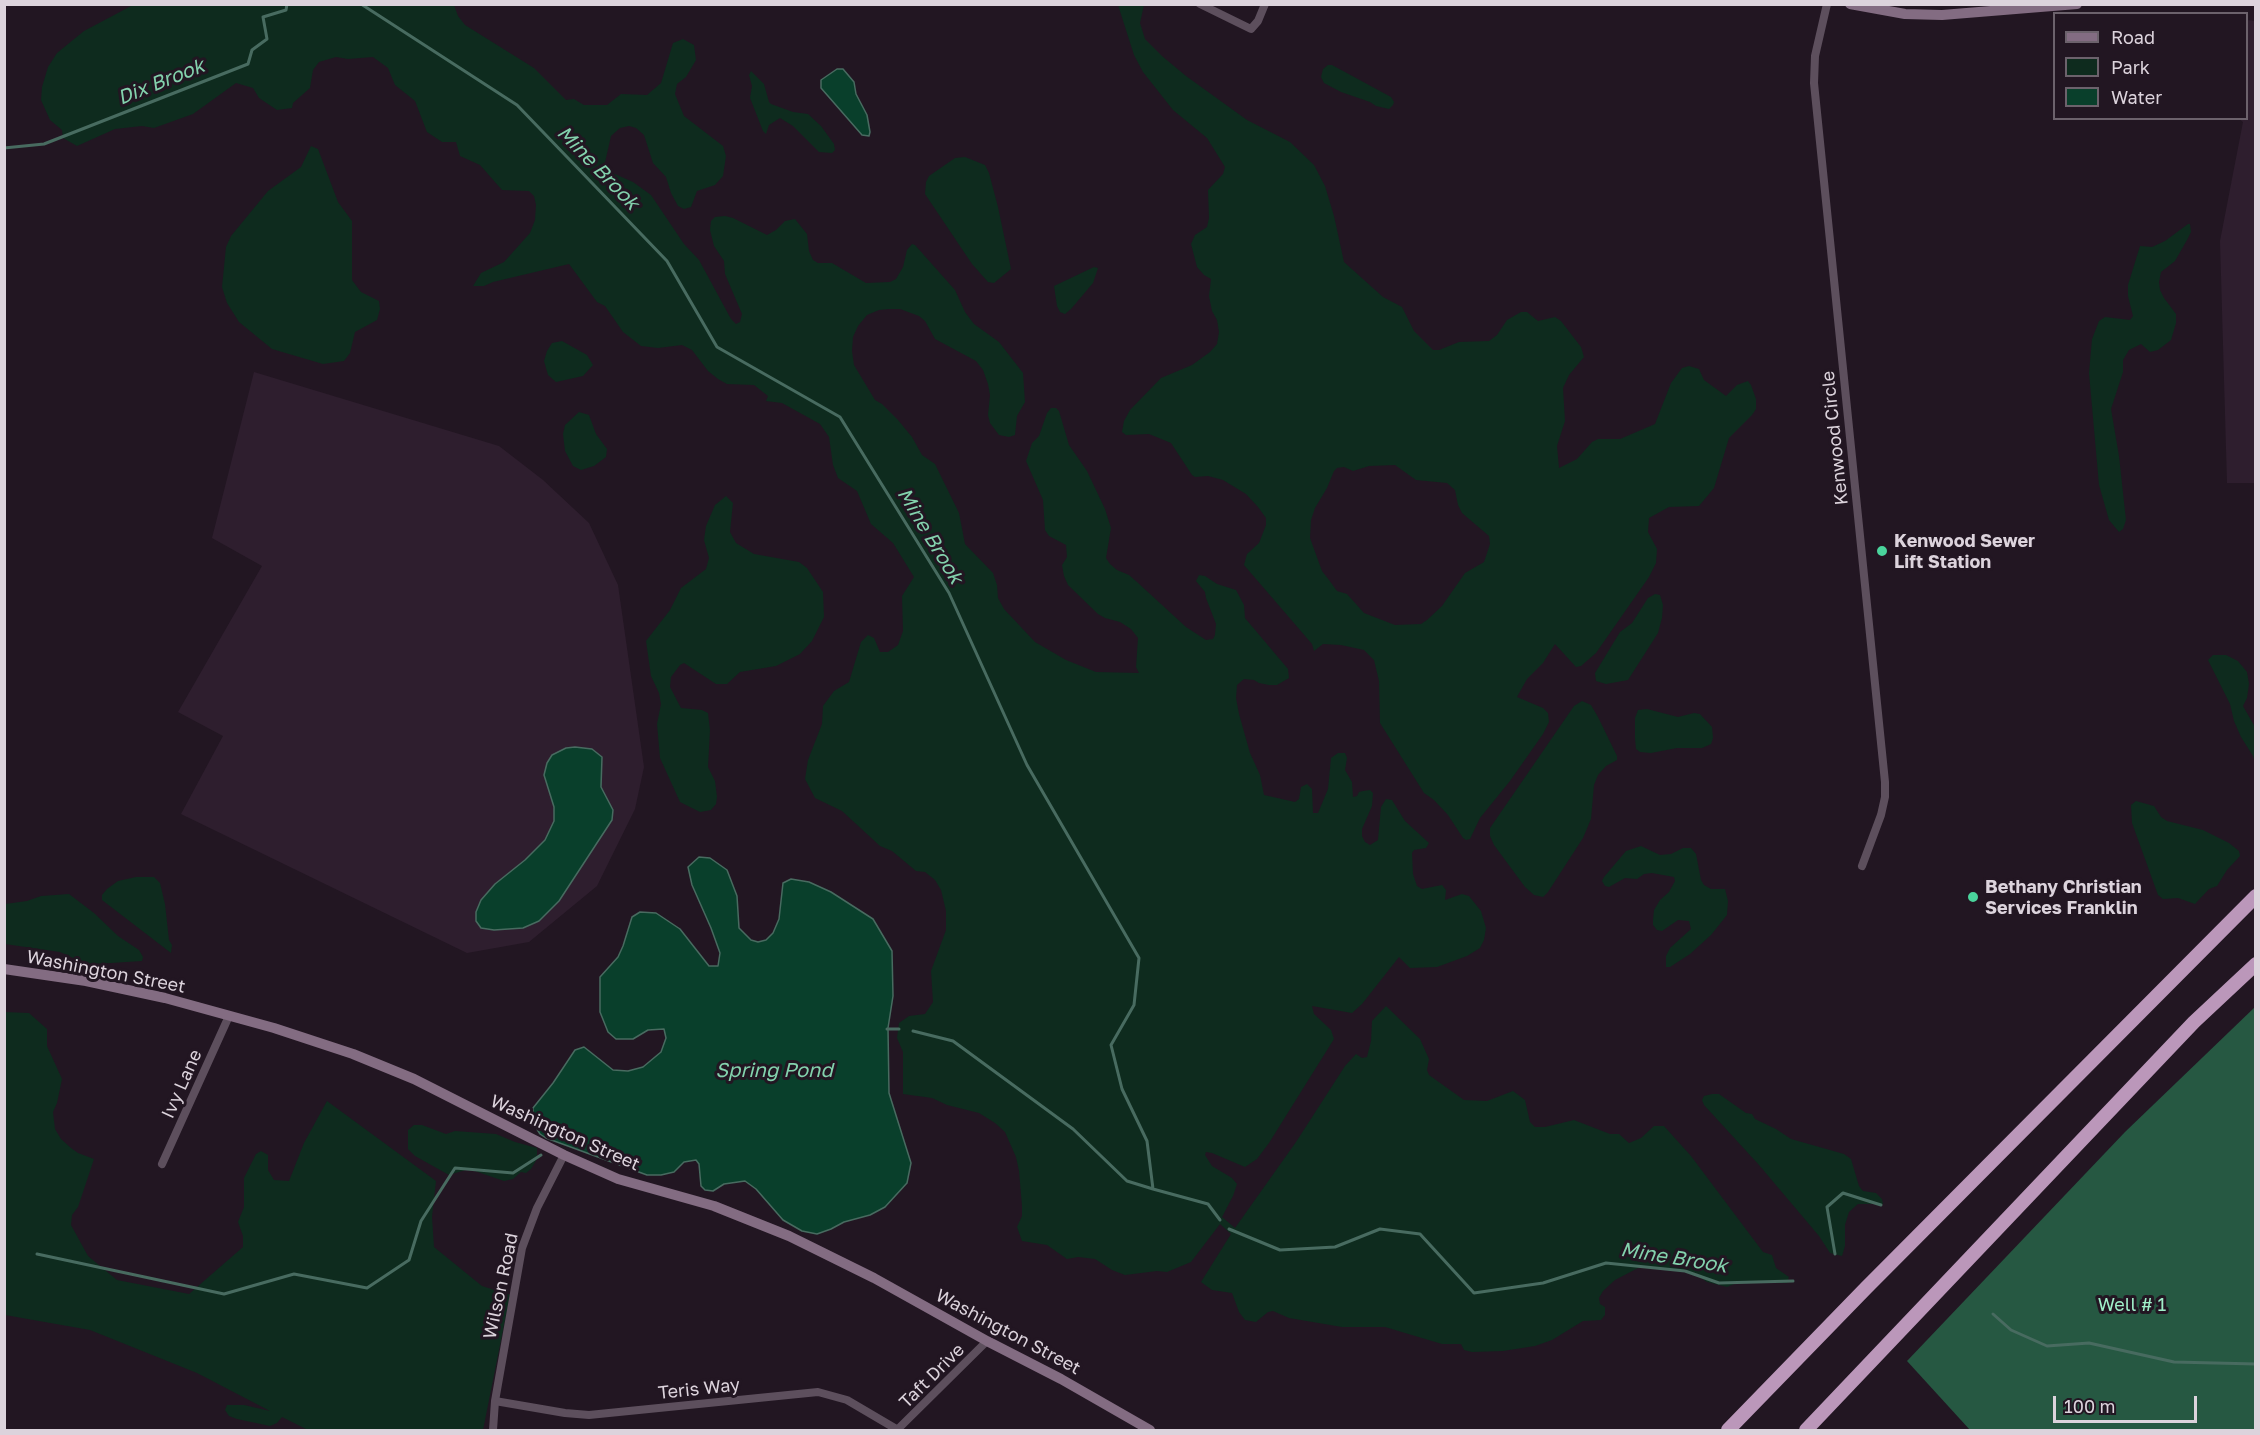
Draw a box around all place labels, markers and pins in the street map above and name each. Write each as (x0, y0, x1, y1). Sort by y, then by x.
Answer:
place label: Kenwood Sewer Lift Station (1894, 530, 2035, 572)
marker: Kenwood Sewer Lift Station (1875, 544, 1889, 558)
place label: Bethany Christian Services Franklin (1985, 876, 2142, 918)
marker: Bethany Christian Services Franklin (1966, 890, 1980, 904)

